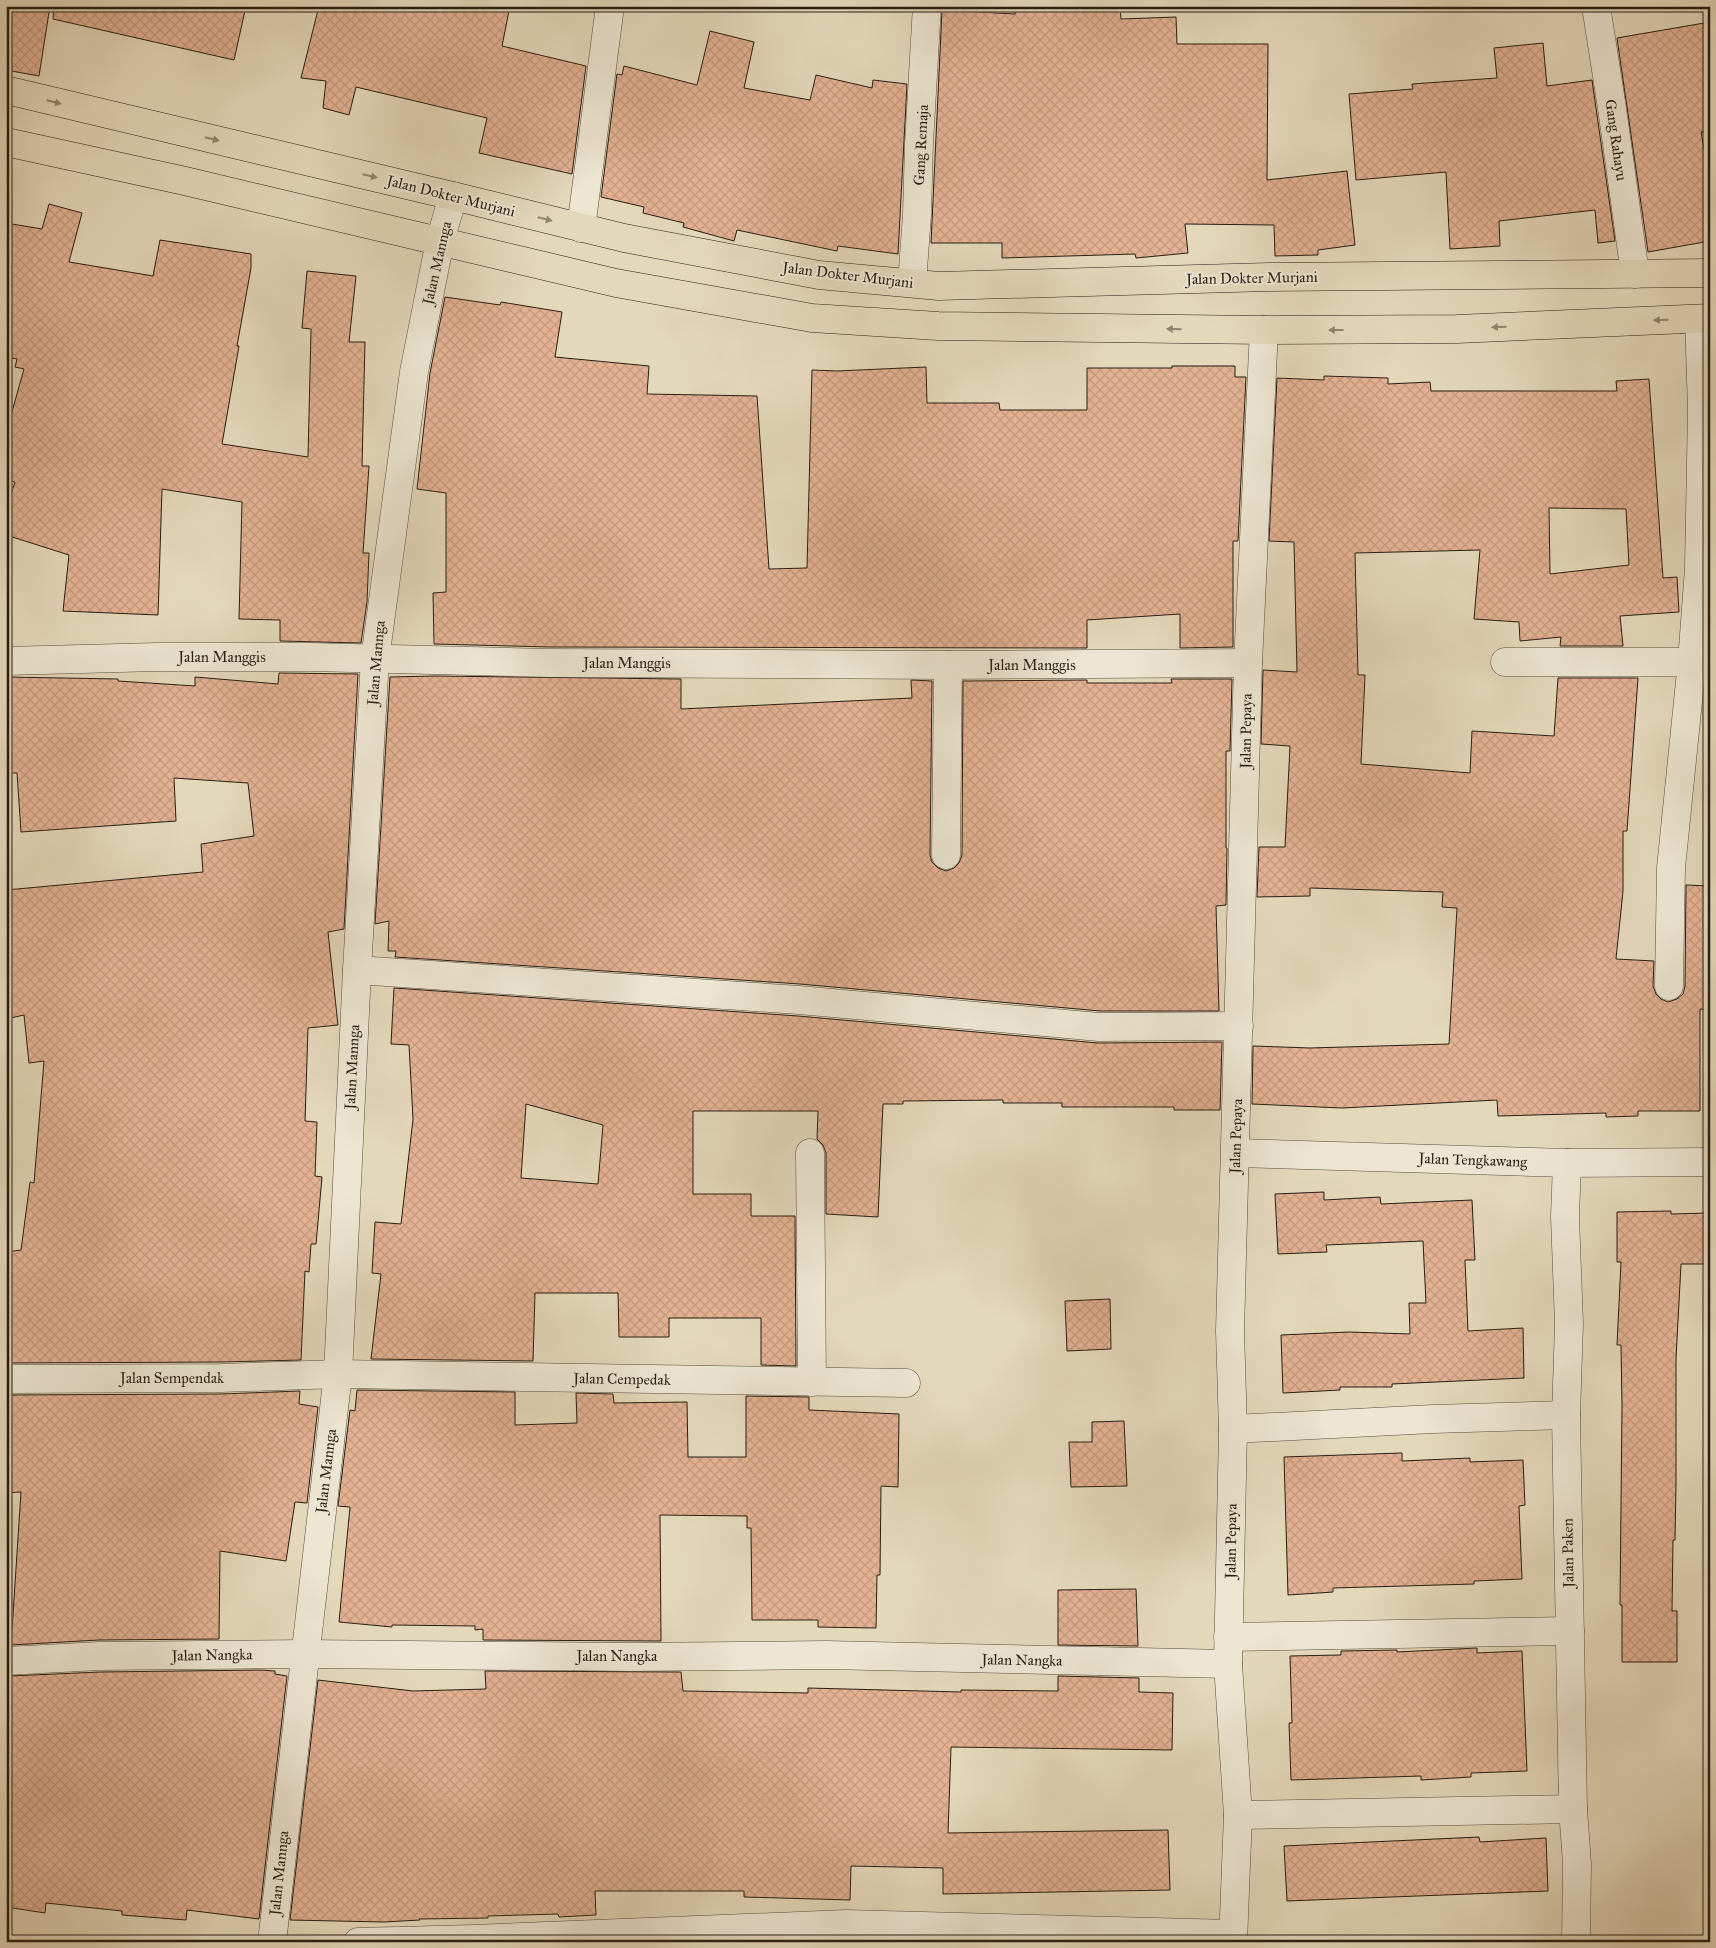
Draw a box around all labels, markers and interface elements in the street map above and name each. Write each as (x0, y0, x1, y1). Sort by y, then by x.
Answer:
one-way arrow (46, 98, 61, 106)
street label: Gang Rahayu (1601, 98, 1631, 182)
street label: Gang Remaja (910, 103, 932, 186)
one-way arrow (204, 135, 219, 143)
street label: Jalan Dokter Murjani (383, 171, 517, 222)
one-way arrow (362, 172, 378, 180)
one-way arrow (537, 215, 552, 223)
street label: Jalan Mannga (418, 219, 456, 309)
street label: Jalan Dokter Murjani (779, 258, 914, 293)
street label: Jalan Dokter Murjani (1184, 268, 1318, 289)
one-way arrow (1653, 317, 1669, 325)
one-way arrow (1490, 323, 1506, 331)
one-way arrow (1165, 325, 1181, 333)
one-way arrow (1328, 326, 1344, 334)
street label: Jalan Mannga (363, 619, 390, 708)
street label: Jalan Manggis (176, 648, 266, 667)
street label: Jalan Manggis (581, 654, 671, 673)
street label: Jalan Manggis (986, 656, 1076, 675)
street label: Jalan Pepaya (1236, 693, 1257, 771)
street label: Jalan Mannga (341, 1023, 364, 1112)
street label: Jalan Pepaya (1226, 1097, 1247, 1176)
street label: Jalan Tengkawang (1416, 1149, 1529, 1172)
street label: Jalan Sempendak (118, 1369, 224, 1388)
street label: Jalan Cempedak (571, 1369, 671, 1390)
street label: Jalan Mannga (312, 1427, 341, 1516)
street label: Jalan Pepaya (1221, 1503, 1242, 1581)
street label: Jalan Paken (1558, 1518, 1579, 1590)
street label: Jalan Nangka (169, 1645, 253, 1666)
street label: Jalan Nangka (575, 1647, 658, 1666)
street label: Jalan Nangka (979, 1650, 1063, 1671)
street label: Jalan Mannga (265, 1829, 293, 1918)

